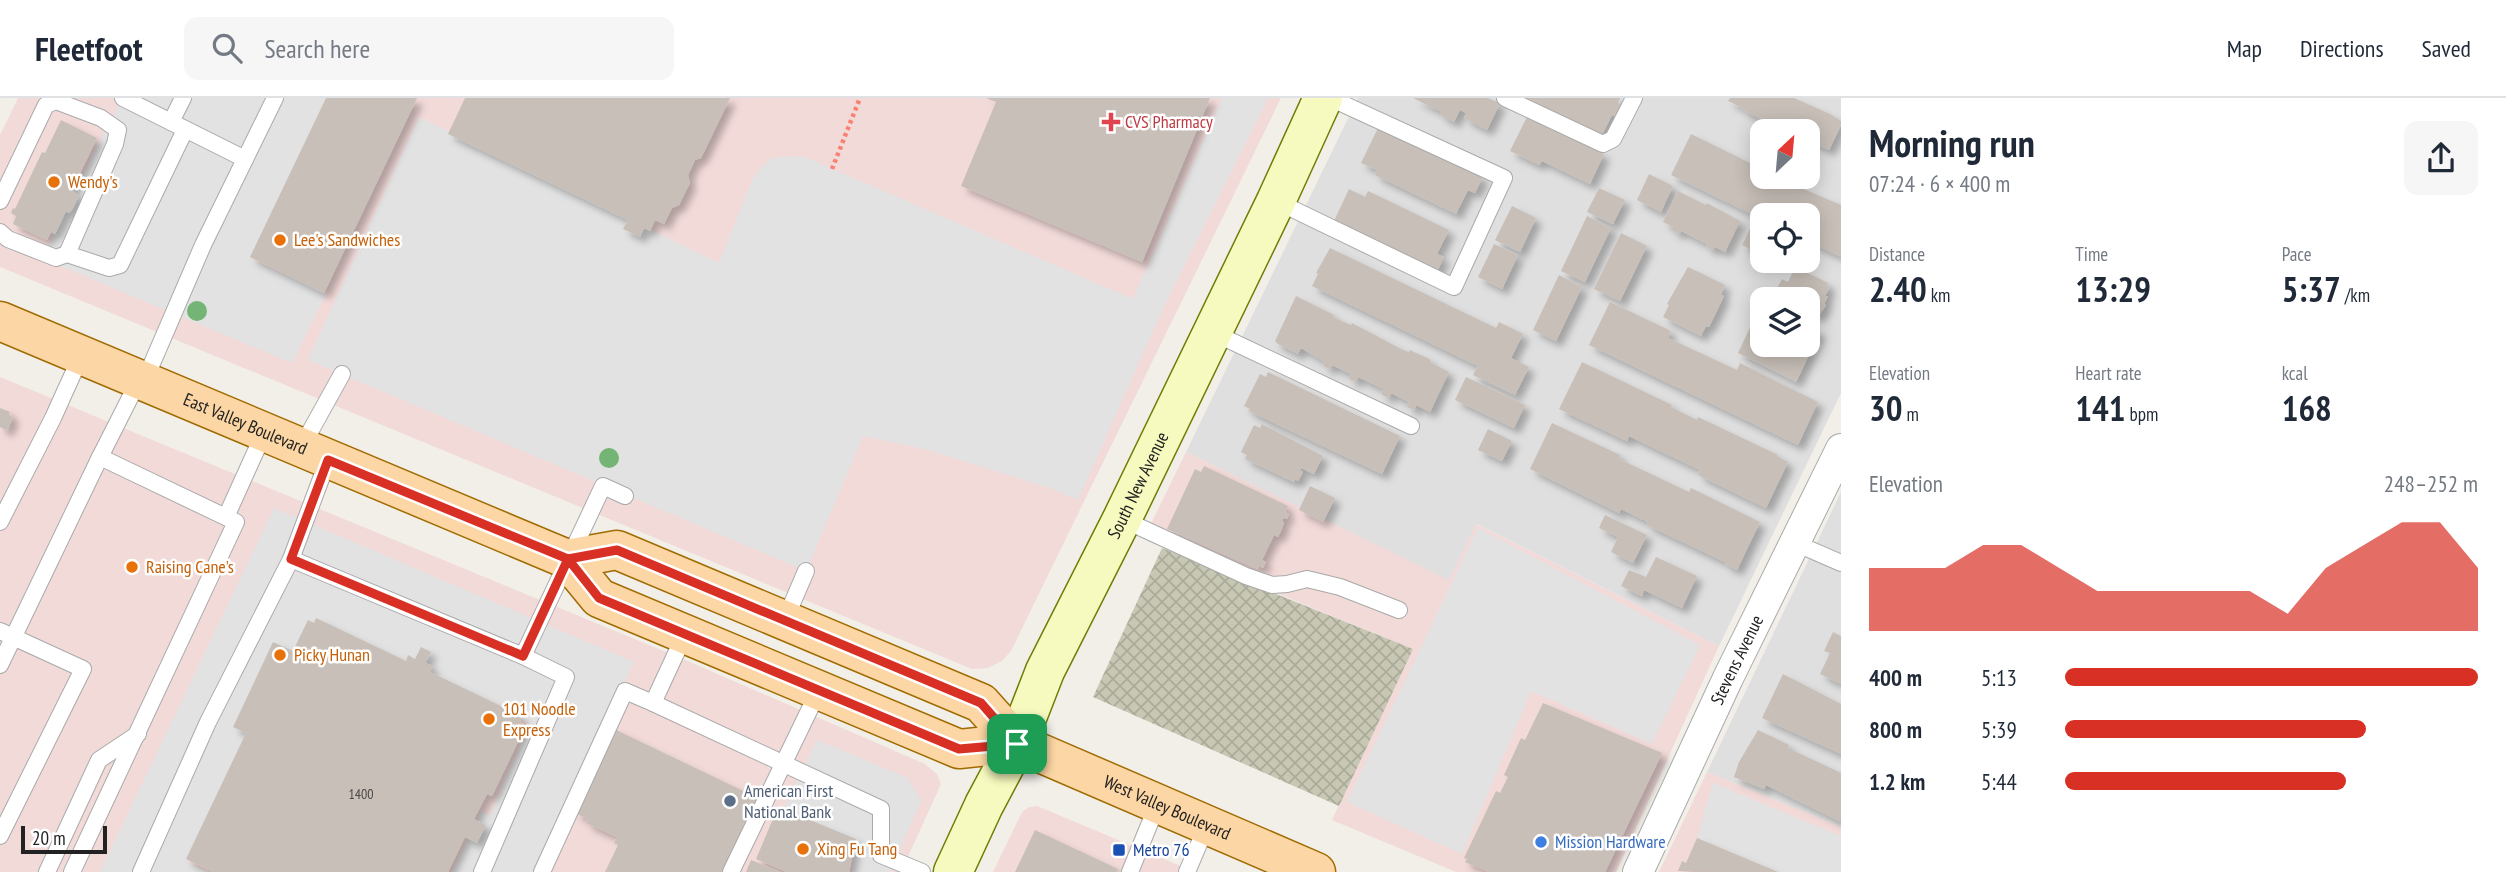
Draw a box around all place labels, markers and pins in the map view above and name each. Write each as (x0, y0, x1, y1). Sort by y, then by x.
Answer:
place label: CVS Pharmacy (1125, 110, 1213, 133)
marker: CVS Pharmacy (1103, 114, 1119, 130)
place label: Wendy's (68, 170, 118, 193)
marker: Wendy's (46, 174, 62, 190)
place label: Lee's Sandwiches (294, 228, 400, 251)
marker: Lee's Sandwiches (272, 232, 288, 248)
place label: Raising Cane's (146, 555, 234, 578)
marker: Raising Cane's (124, 559, 140, 575)
place label: Picky Hunan (294, 643, 370, 666)
marker: Picky Hunan (272, 647, 288, 663)
place label: 101 Noodle Express (503, 697, 576, 741)
marker: 101 Noodle Express (481, 711, 497, 727)
pin (987, 714, 1047, 774)
place label: American First National Bank (744, 779, 833, 823)
marker: American First National Bank (722, 793, 738, 809)
place label: Mission Hardware (1555, 830, 1666, 853)
marker: Mission Hardware (1533, 834, 1549, 850)
place label: Xing Fu Tang (817, 837, 897, 860)
place label: Metro 76 (1133, 838, 1190, 861)
marker: Xing Fu Tang (795, 841, 811, 857)
marker: Metro 76 (1111, 842, 1127, 858)

